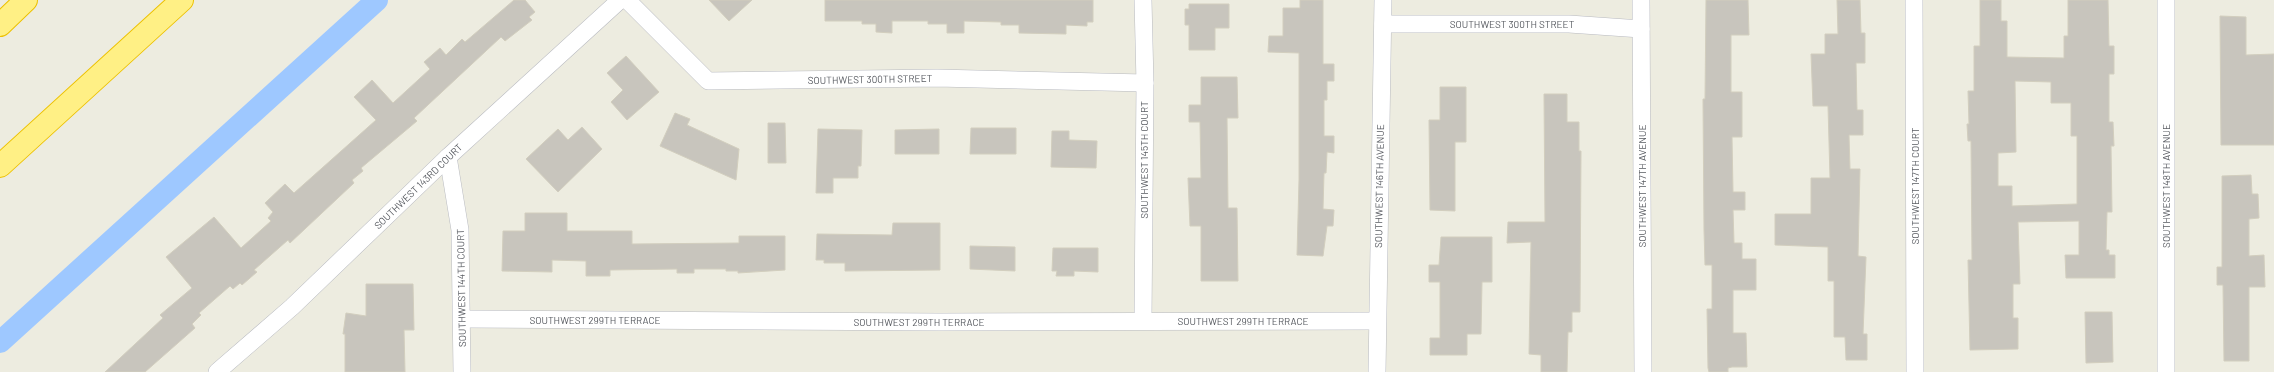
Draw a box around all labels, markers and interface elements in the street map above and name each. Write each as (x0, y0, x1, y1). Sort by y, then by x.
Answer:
street label: SOUTHWEST 300TH STREET (1450, 18, 1575, 30)
street label: SOUTHWEST 300TH STREET (808, 72, 933, 86)
street label: SOUTHWEST 145TH COURT (1138, 101, 1150, 219)
street label: SOUTHWEST 146TH AVENUE (1372, 124, 1386, 248)
street label: SOUTHWEST 147TH AVENUE (1636, 124, 1648, 248)
street label: SOUTHWEST 148TH AVENUE (2160, 124, 2172, 248)
street label: SOUTHWEST 147TH COURT (1909, 127, 1921, 245)
street label: SOUTHWEST 143RD COURT (371, 141, 465, 231)
street label: SOUTHWEST 144TH COURT (454, 229, 468, 347)
street label: SOUTHWEST 299TH TERRACE (529, 314, 661, 326)
street label: SOUTHWEST 299TH TERRACE (1177, 315, 1309, 327)
street label: SOUTHWEST 299TH TERRACE (853, 316, 985, 328)

